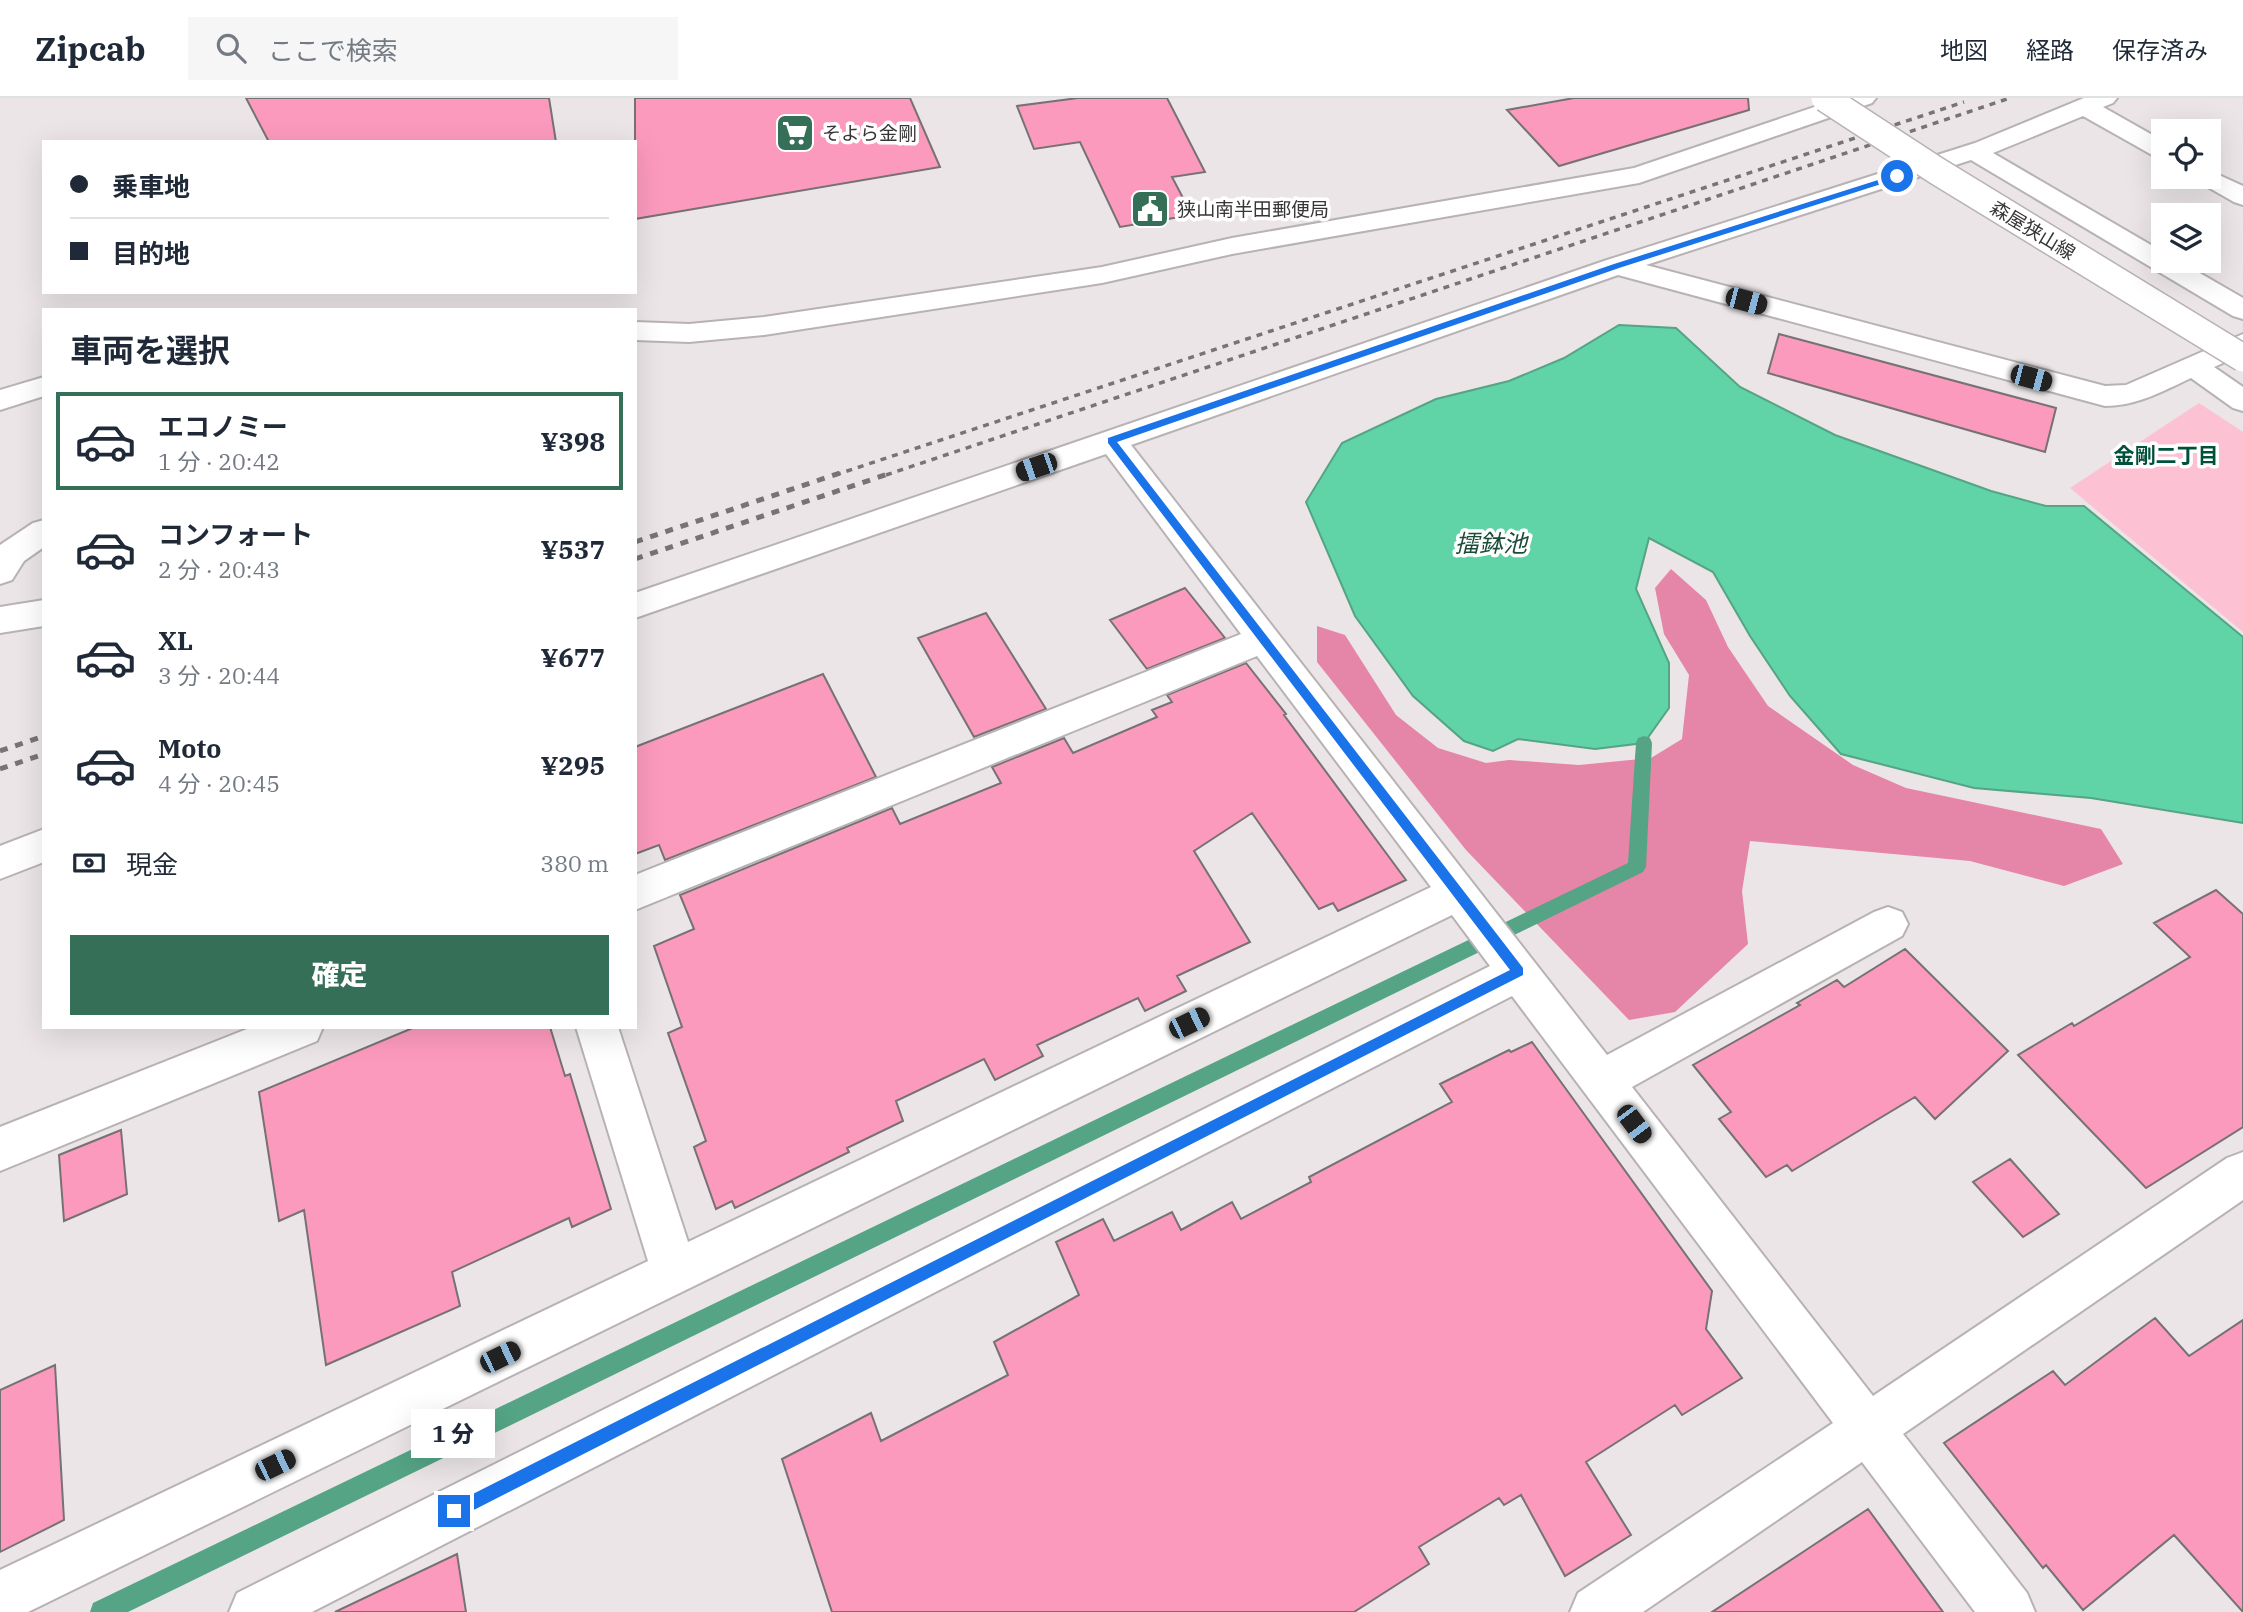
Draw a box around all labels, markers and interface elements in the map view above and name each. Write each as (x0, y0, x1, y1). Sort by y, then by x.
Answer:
search box (188, 17, 678, 80)
text: Zipcab (35, 27, 146, 70)
icon: search (212, 29, 250, 67)
text: ここで検索 (268, 33, 398, 67)
text: 地図 (1940, 34, 1988, 66)
text: 経路 (2026, 34, 2074, 66)
text: 保存済み (2112, 34, 2208, 66)
supermarket icon: そよら金剛 (774, 112, 816, 154)
map controls (2151, 119, 2221, 273)
button: locate (2151, 119, 2221, 189)
place label: そよら金剛 (822, 121, 917, 145)
route start (1881, 160, 1913, 192)
text: 乗車地 (112, 169, 190, 203)
public building icon: 狭山南半田郵便局 (1129, 188, 1171, 230)
street label: 森屋狭山線 (1986, 195, 2080, 265)
place label: 狭山南半田郵便局 (1177, 197, 1329, 221)
button: layers (2151, 203, 2221, 273)
text: 目的地 (112, 236, 190, 270)
car (1723, 285, 1770, 317)
text: 車両を選択 (70, 329, 230, 371)
car (2008, 362, 2055, 394)
text: エコノミー (158, 409, 288, 443)
icon: car (74, 410, 137, 473)
text: ¥398 (540, 424, 605, 458)
district label: 金剛二丁目 (2114, 441, 2219, 469)
text: 1 分 · 20:42 (158, 446, 280, 476)
car (1013, 450, 1060, 484)
text: コンフォート (158, 517, 313, 551)
icon: car (74, 518, 137, 581)
water label: 擂鉢池 (1455, 527, 1529, 559)
text: ¥537 (540, 532, 605, 566)
text: 2 分 · 20:43 (158, 554, 280, 584)
text: XL (158, 623, 193, 657)
icon: car (74, 626, 137, 689)
text: ¥677 (540, 640, 605, 674)
text: 3 分 · 20:44 (158, 660, 280, 690)
text: Moto (158, 731, 221, 765)
icon: car (74, 734, 137, 797)
text: ¥295 (540, 748, 605, 782)
text: 4 分 · 20:45 (158, 768, 280, 798)
icon: cash (70, 844, 108, 882)
text: 現金 (126, 847, 178, 881)
text: 380 m (540, 848, 609, 878)
button: 確定 (70, 935, 609, 1015)
car (1166, 1004, 1213, 1042)
car (1613, 1101, 1656, 1147)
car (477, 1338, 524, 1376)
callout: 1 分 (412, 1410, 496, 1458)
text: 1 分 (432, 1418, 474, 1448)
car (252, 1446, 299, 1484)
route end (438, 1495, 470, 1527)

